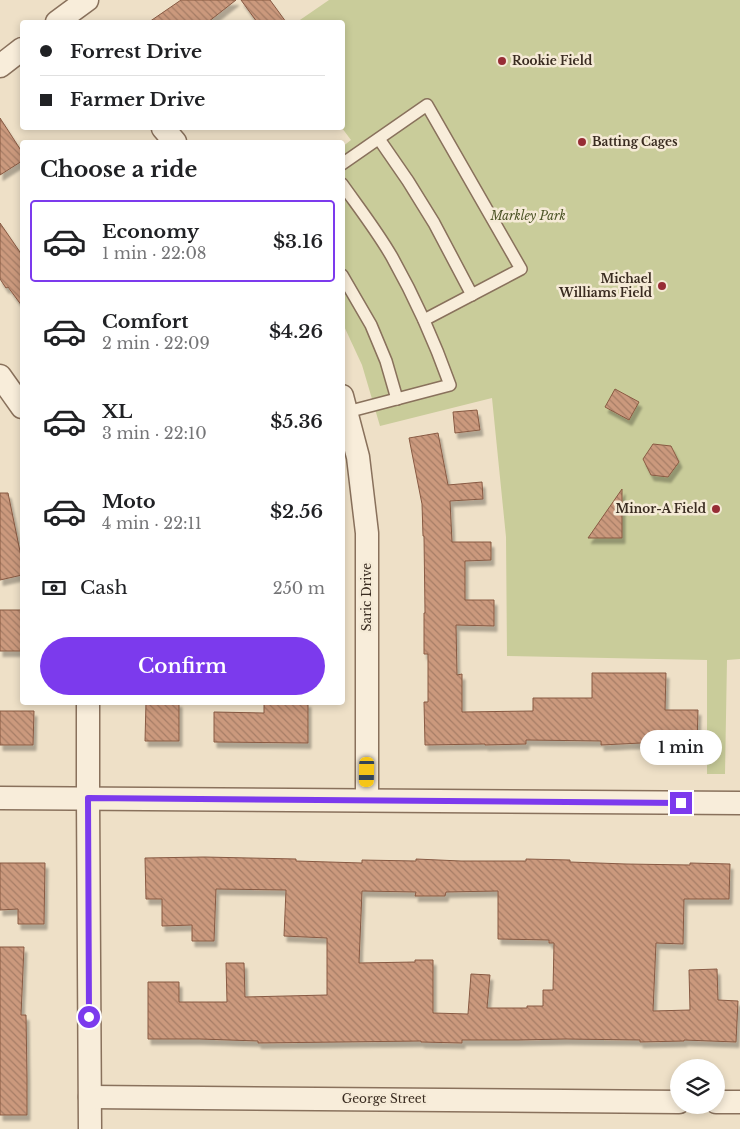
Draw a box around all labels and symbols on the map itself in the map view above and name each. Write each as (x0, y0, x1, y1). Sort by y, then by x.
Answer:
place label: Rookie Field (512, 53, 593, 68)
marker: Rookie Field (496, 55, 508, 67)
place label: Batting Cages (592, 134, 678, 149)
marker: Batting Cages (576, 136, 588, 148)
park label: Markley Park (489, 208, 566, 223)
place label: Michael Williams Field (558, 271, 653, 300)
marker: Michael Williams Field (656, 280, 668, 292)
place label: Minor-A Field (615, 501, 707, 516)
marker: Minor-A Field (710, 503, 722, 515)
street label: Saric Drive (359, 563, 374, 631)
callout: 1 min (640, 730, 722, 766)
car (359, 757, 374, 787)
route end (670, 792, 692, 814)
route start (78, 1006, 100, 1028)
street label: George Street (342, 1091, 427, 1106)

